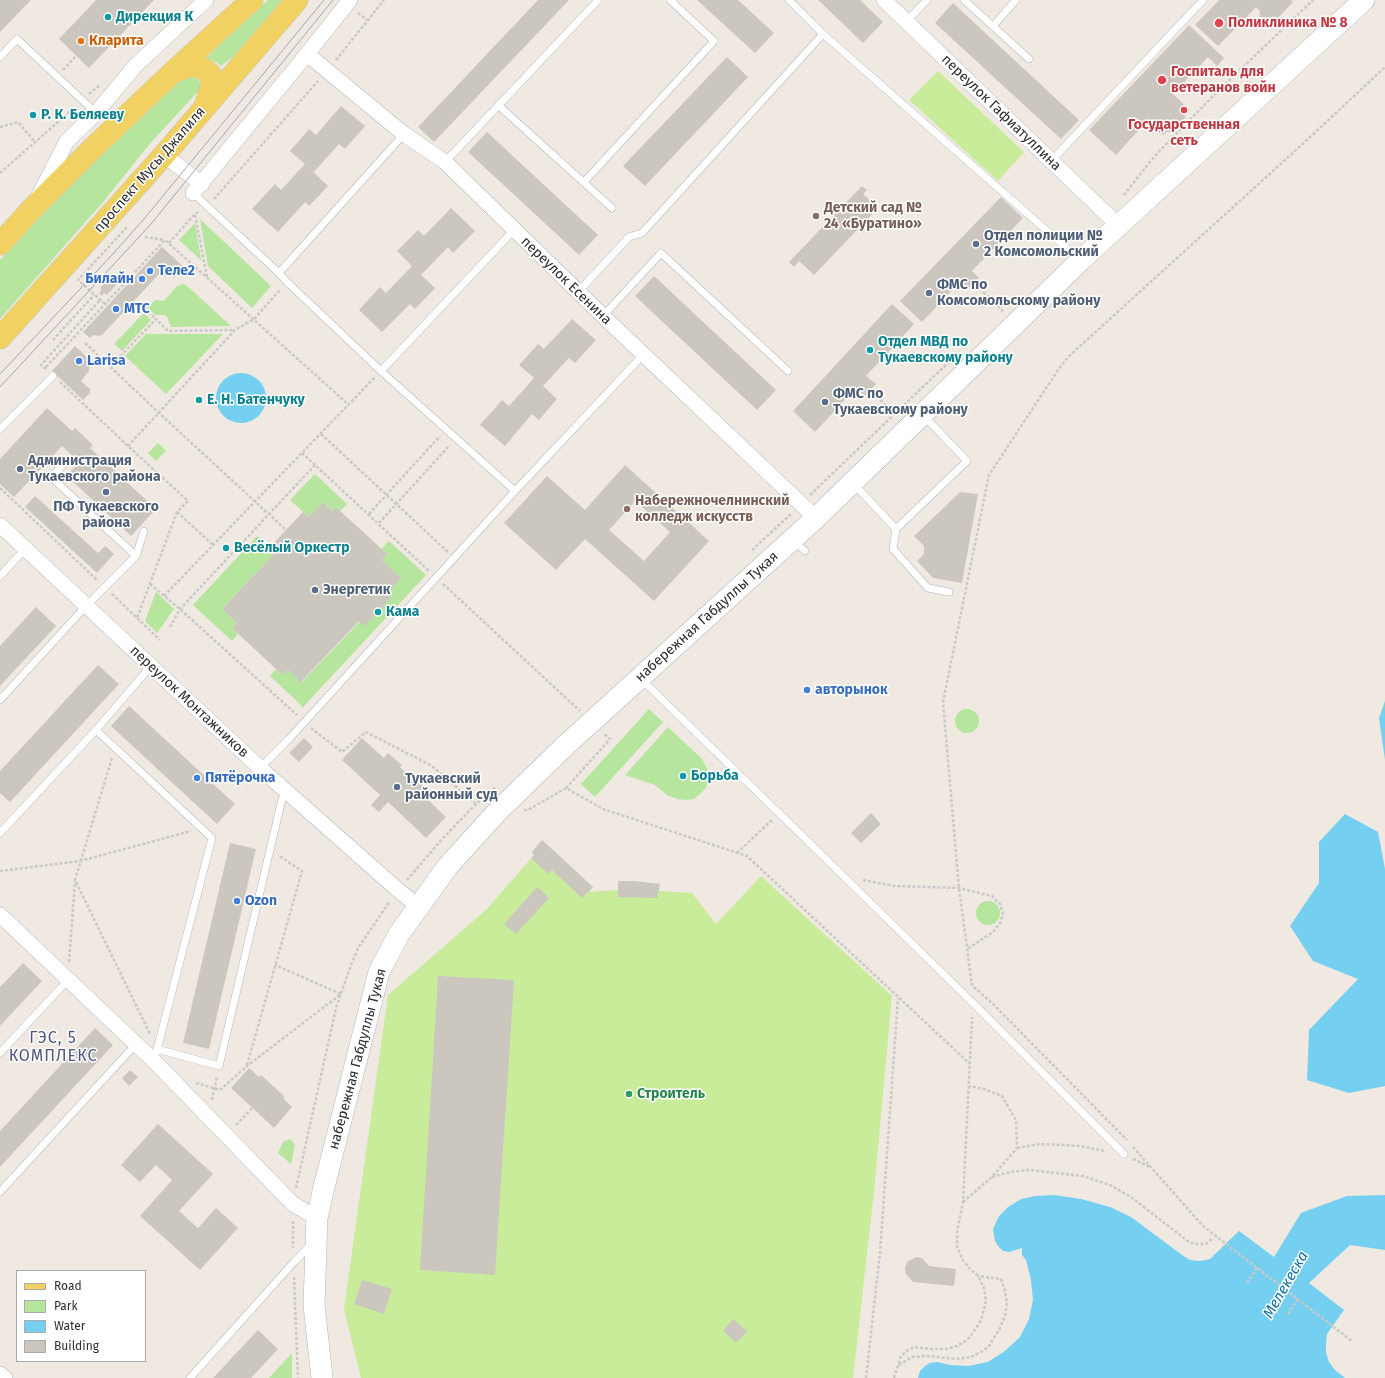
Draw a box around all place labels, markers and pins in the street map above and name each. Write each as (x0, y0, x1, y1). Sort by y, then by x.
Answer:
place label: Дирекция К (116, 9, 193, 25)
marker: Дирекция К (103, 12, 113, 22)
place label: Поликлиника № 8 (1228, 15, 1348, 31)
marker: Поликлиника № 8 (1213, 17, 1225, 29)
place label: Кларита (89, 33, 144, 49)
marker: Кларита (76, 36, 86, 46)
place label: Госпиталь для ветеранов войн (1171, 64, 1276, 96)
marker: Госпиталь для ветеранов войн (1156, 74, 1168, 86)
marker: Государственная сеть (1179, 105, 1189, 115)
place label: Р. К. Беляеву (41, 107, 124, 123)
marker: Р. К. Беляеву (28, 110, 38, 120)
place label: Государственная сеть (1128, 117, 1240, 150)
place label: Детский сад № 24 «Буратино» (824, 200, 922, 232)
marker: Детский сад № 24 «Буратино» (811, 211, 821, 221)
place label: Отдел полиции № 2 Комсомольский (984, 228, 1103, 260)
marker: Отдел полиции № 2 Комсомольский (971, 239, 981, 249)
place label: Теле2 (158, 263, 195, 279)
marker: Теле2 (145, 266, 155, 276)
place label: Билайн (85, 271, 134, 287)
marker: Билайн (137, 274, 147, 284)
place label: ФМС по Комсомольскому району (937, 277, 1100, 310)
marker: ФМС по Комсомольскому району (924, 288, 934, 298)
place label: МТС (124, 301, 150, 317)
marker: МТС (111, 304, 121, 314)
place label: Отдел МВД по Тукаевскому району (878, 334, 1013, 366)
marker: Отдел МВД по Тукаевскому району (865, 345, 875, 355)
place label: Larisa (87, 353, 126, 369)
marker: Larisa (74, 356, 84, 366)
place label: ФМС по Тукаевскому району (833, 386, 968, 418)
place label: Е. Н. Батенчуку (207, 392, 305, 408)
marker: Е. Н. Батенчуку (194, 395, 204, 405)
marker: ФМС по Тукаевскому району (820, 397, 830, 407)
place label: Администрация Тукаевского района (28, 453, 161, 486)
marker: Администрация Тукаевского района (15, 464, 25, 474)
marker: ПФ Тукаевского района (101, 487, 111, 497)
place label: Набережночелнинский колледж искусств (635, 493, 790, 526)
place label: ПФ Тукаевского района (53, 499, 159, 532)
marker: Набережночелнинский колледж искусств (622, 504, 632, 514)
place label: Весёлый Оркестр (234, 540, 350, 556)
marker: Весёлый Оркестр (221, 543, 231, 553)
place label: Энергетик (323, 582, 391, 598)
marker: Энергетик (310, 585, 320, 595)
place label: Кама (386, 604, 419, 620)
marker: Кама (373, 607, 383, 617)
place label: авторынок (815, 682, 888, 698)
marker: авторынок (802, 685, 812, 695)
place label: Борьба (691, 768, 739, 784)
place label: Пятёрочка (205, 770, 275, 786)
place label: Тукаевский районный суд (405, 771, 497, 804)
marker: Борьба (678, 771, 688, 781)
marker: Пятёрочка (192, 773, 202, 783)
marker: Тукаевский районный суд (392, 782, 402, 792)
place label: Ozon (245, 893, 277, 909)
marker: Ozon (232, 896, 242, 906)
place label: Строитель (637, 1086, 705, 1102)
marker: Строитель (624, 1089, 634, 1099)

